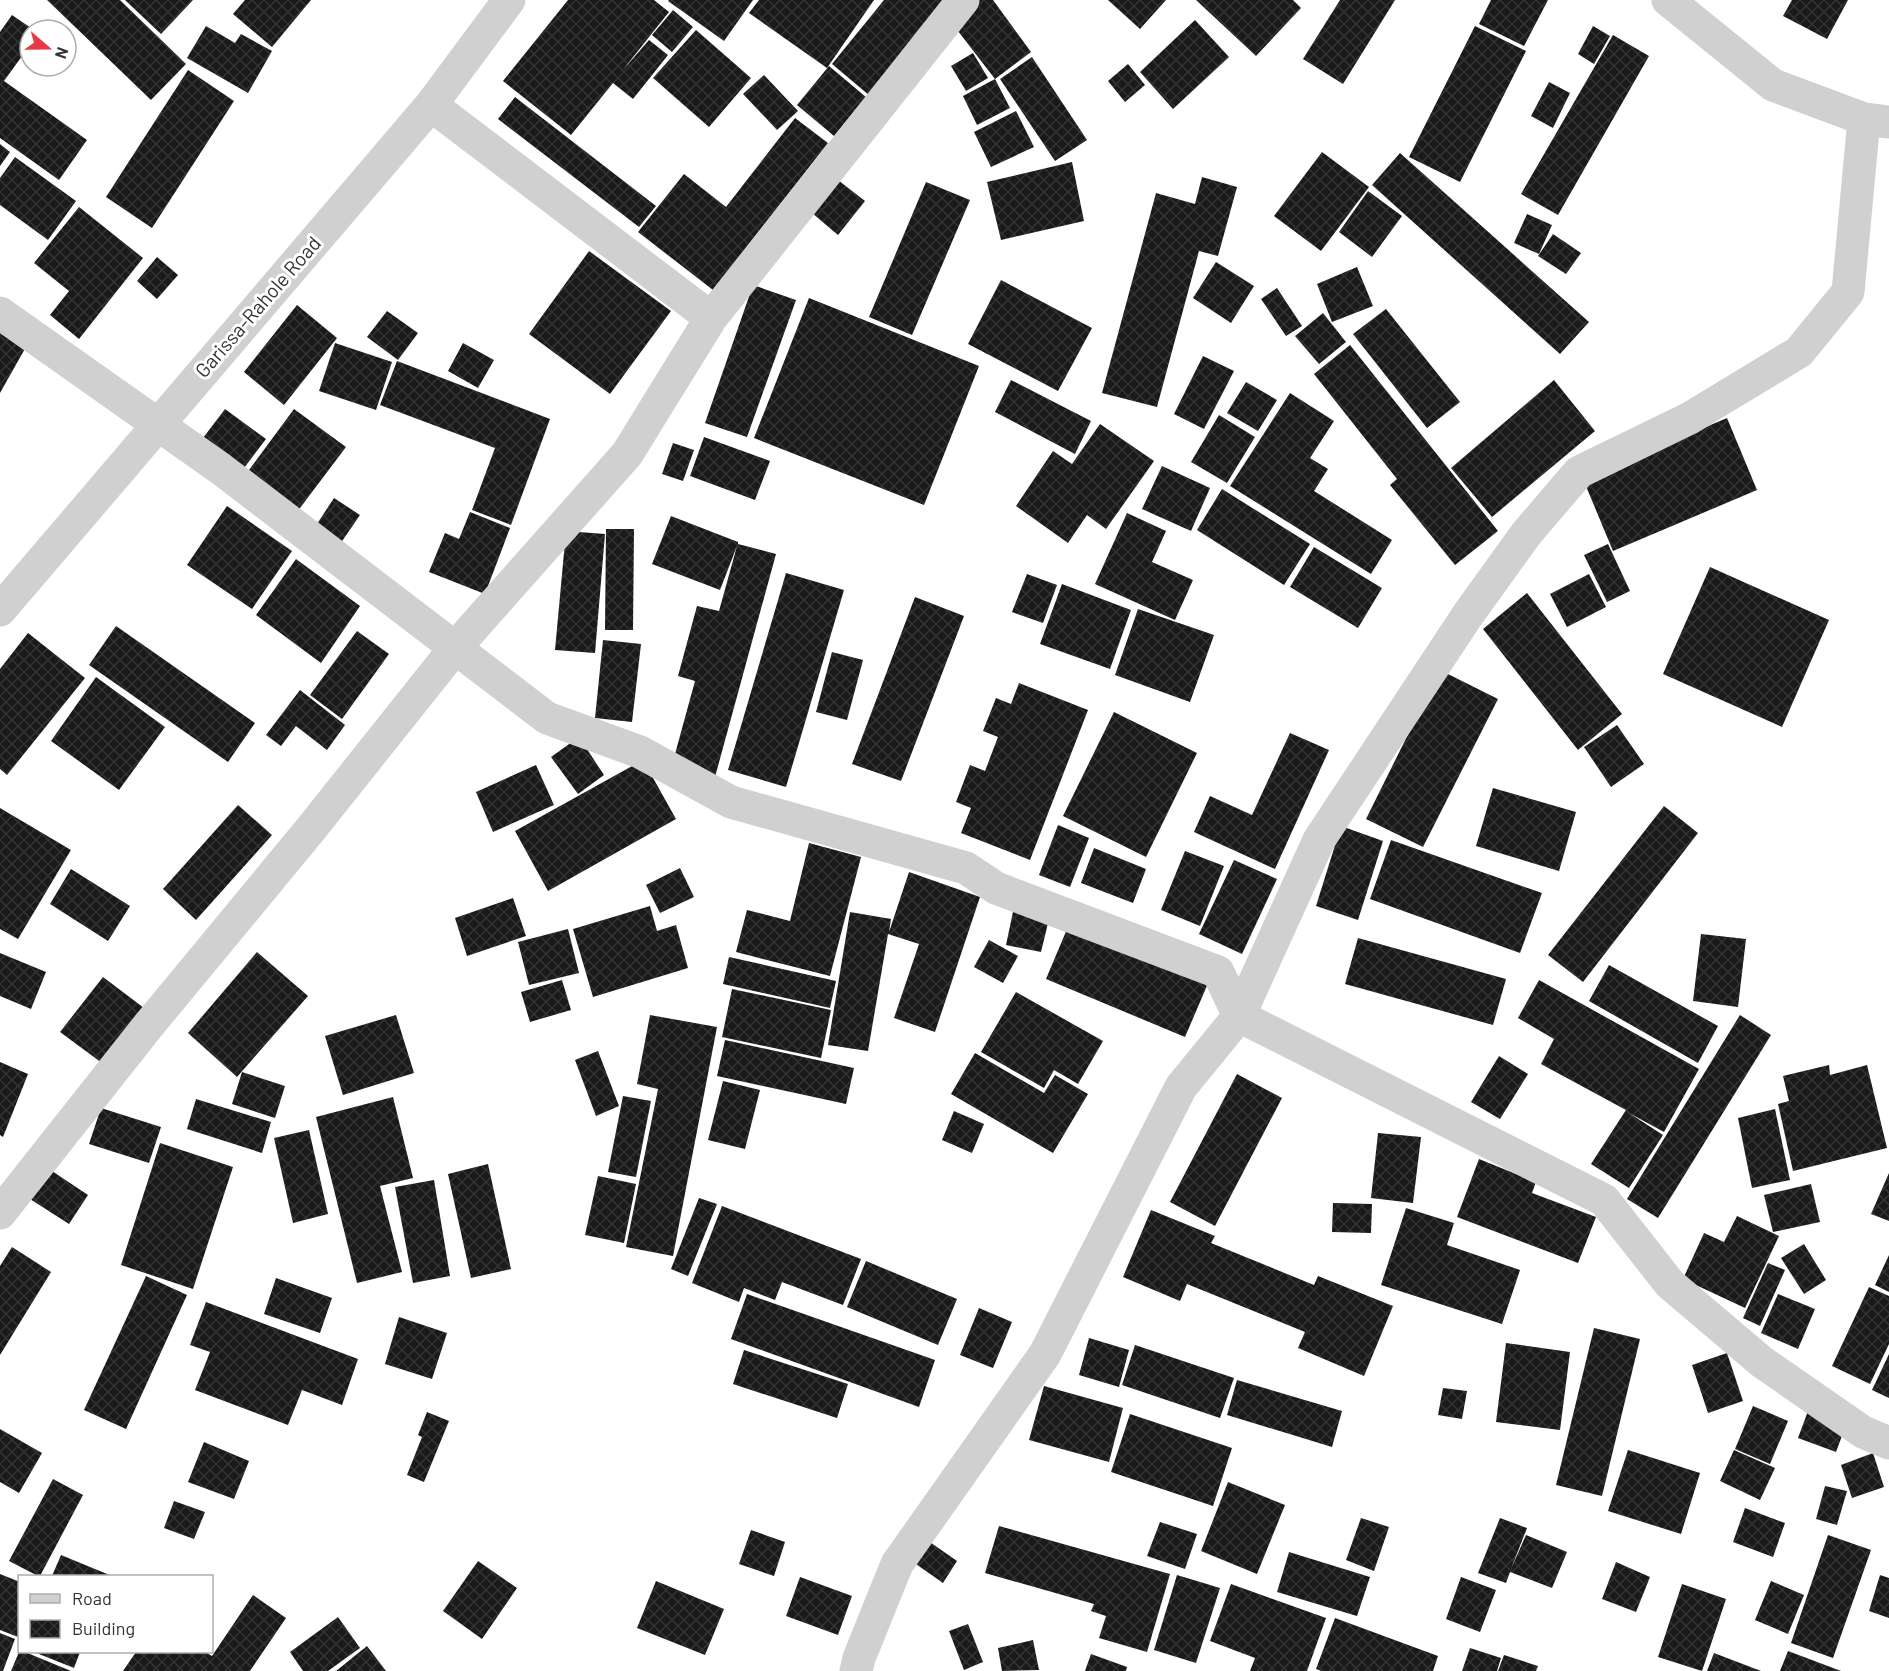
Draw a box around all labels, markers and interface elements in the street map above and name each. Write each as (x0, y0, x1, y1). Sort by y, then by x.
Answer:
north arrow (18, 18, 78, 78)
text: N (52, 45, 73, 62)
street label: Garissa-Rahole Road (189, 231, 325, 382)
legend (18, 1575, 213, 1653)
text: Road (72, 1587, 112, 1609)
text: Building (72, 1617, 135, 1639)

